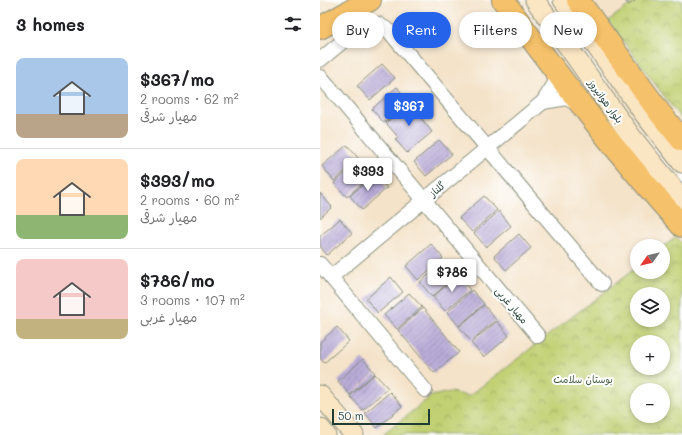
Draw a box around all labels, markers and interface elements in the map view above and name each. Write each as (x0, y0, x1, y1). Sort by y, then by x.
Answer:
chip: Buy (332, 12, 384, 48)
chip: Rent (392, 12, 451, 48)
chip: Filters (459, 12, 532, 48)
chip: New (540, 12, 597, 48)
text: 3 homes (16, 13, 85, 35)
icon: filters (282, 13, 304, 35)
text: $367/mo (140, 68, 214, 90)
icon: home (48, 74, 96, 122)
street label: بلوار هوانیروز (585, 75, 627, 126)
text: 2 rooms · 62 m² (140, 90, 239, 107)
pin: $367 (385, 93, 433, 127)
text: $367 (394, 97, 424, 114)
text: مهیار شرقی (140, 107, 197, 124)
pin: $393 (344, 158, 392, 192)
text: $393 (352, 162, 384, 179)
text: $393/mo (140, 169, 215, 191)
icon: home (48, 175, 96, 223)
street label: گلناز (425, 178, 448, 200)
text: 2 rooms · 60 m² (140, 191, 239, 208)
text: مهیار شرقی (140, 208, 197, 225)
north arrow (630, 239, 670, 279)
map controls (630, 239, 670, 423)
pin: $786 (428, 259, 476, 293)
text: $786 (436, 263, 468, 280)
text: $786/mo (140, 269, 215, 291)
icon: home (48, 275, 96, 323)
street label: مهیار غربی (492, 284, 532, 327)
button: layers (630, 287, 670, 327)
text: 3 rooms · 107 m² (140, 291, 245, 308)
text: مهیار غربی (140, 308, 197, 325)
button: + (630, 335, 670, 375)
park label: بوستان سلامت (553, 372, 613, 386)
button: − (630, 383, 670, 423)
scale bar (332, 407, 430, 426)
text: 50 m (338, 408, 364, 423)

